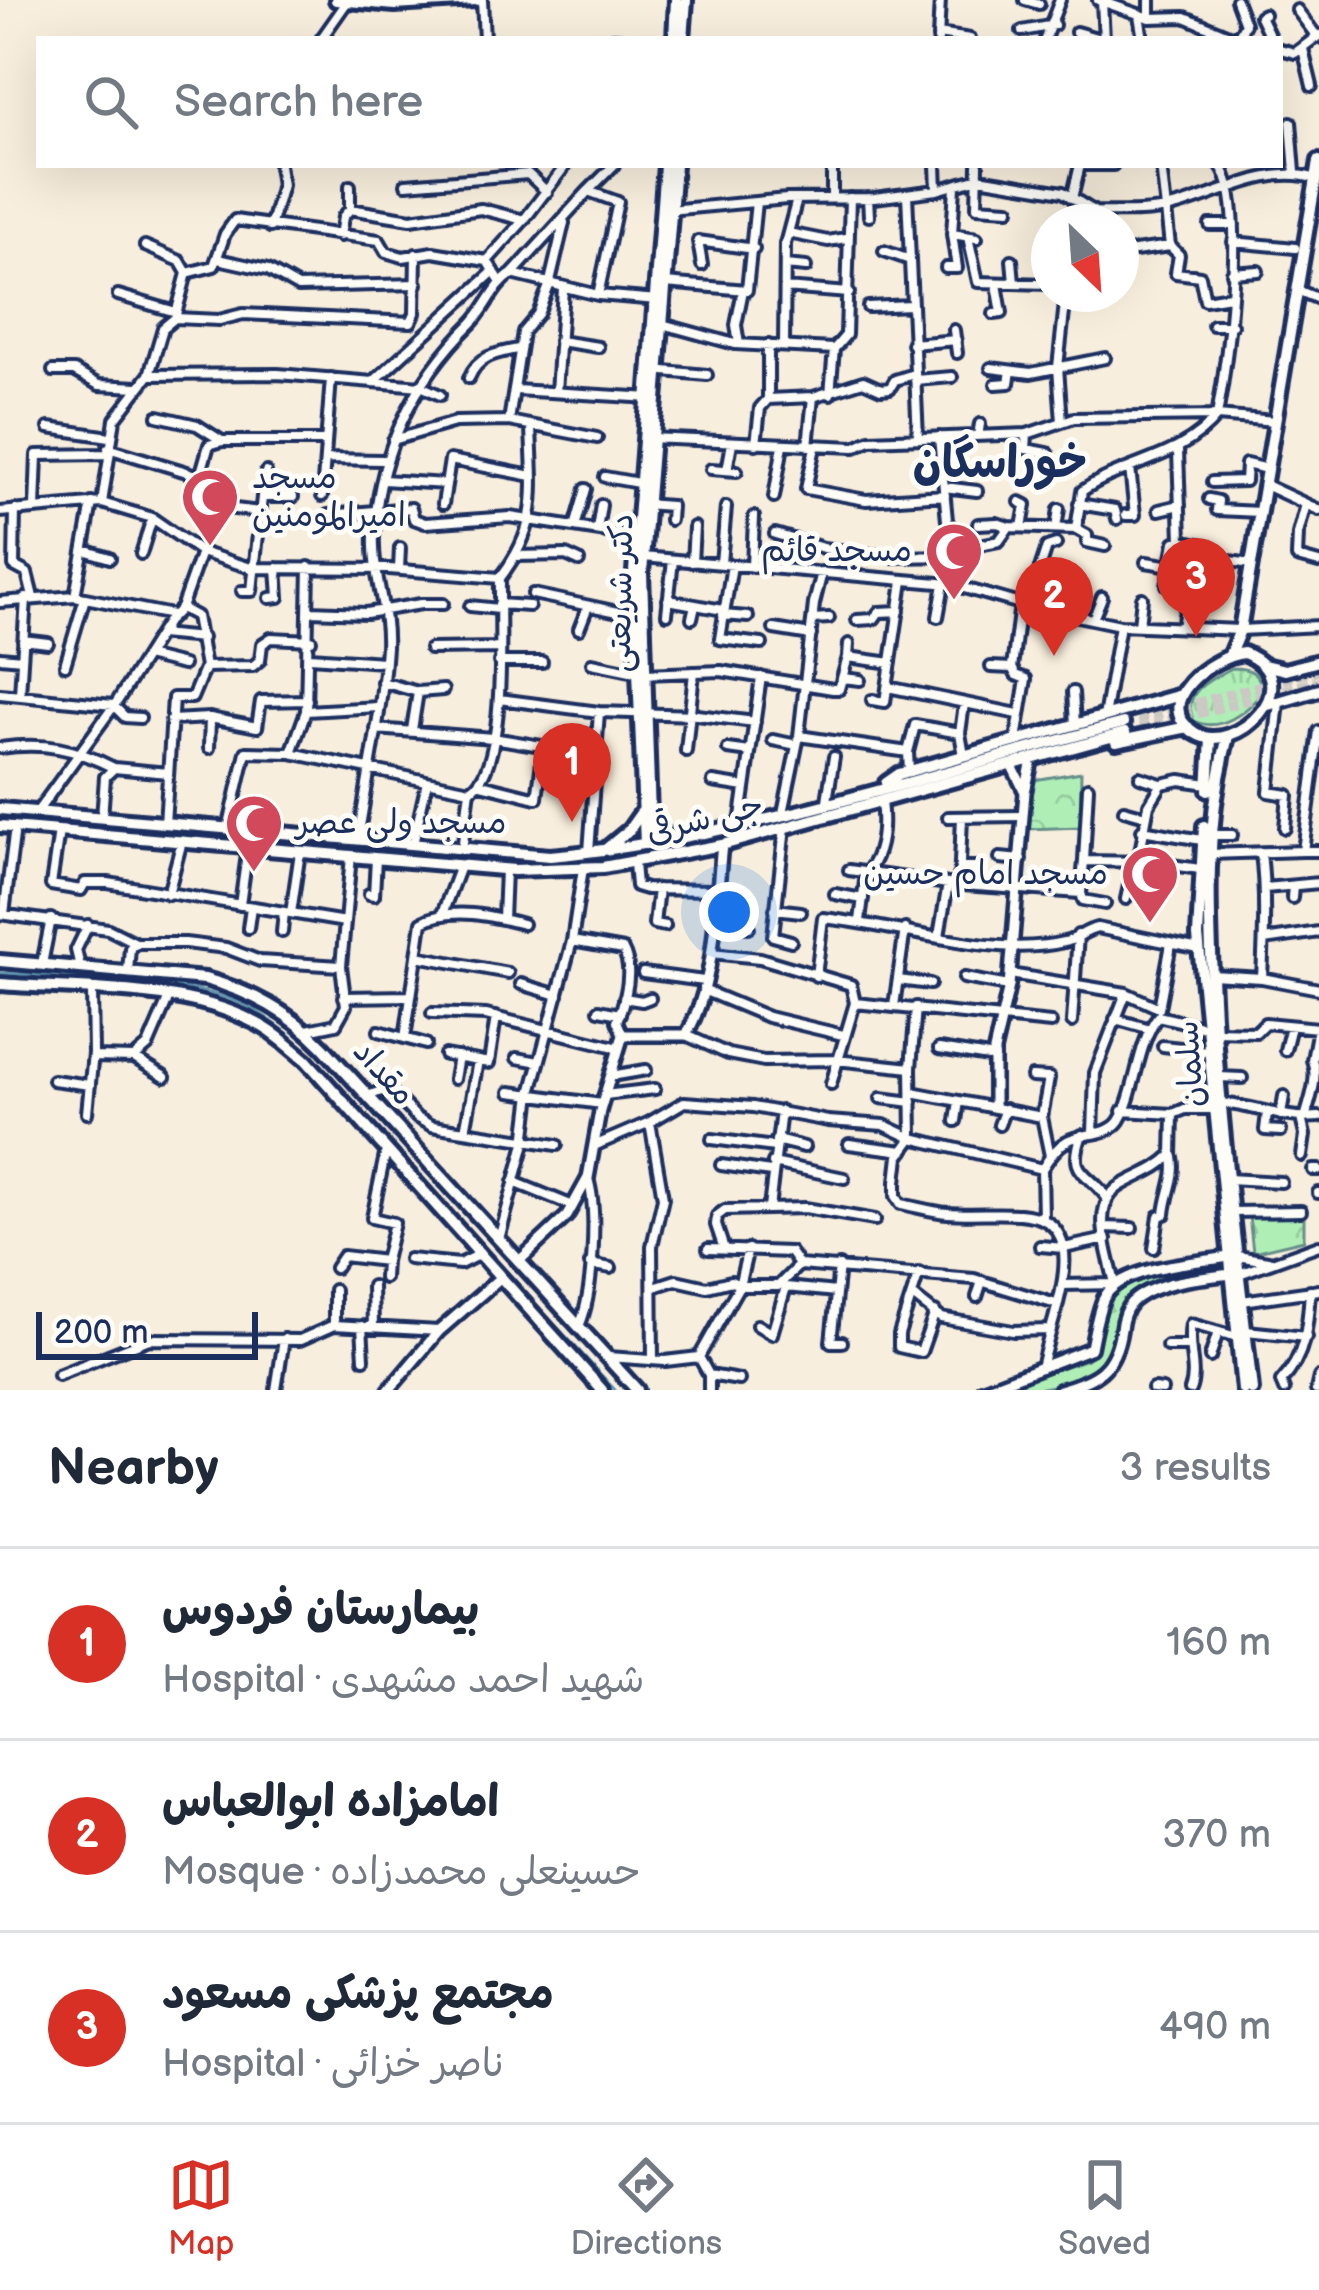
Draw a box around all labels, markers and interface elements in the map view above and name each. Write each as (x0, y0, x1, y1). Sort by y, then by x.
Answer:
search box (36, 36, 1283, 168)
icon: search (78, 69, 144, 135)
text: Search here (174, 75, 423, 130)
north arrow (1031, 204, 1139, 312)
district label: خوراسگان (913, 434, 1087, 491)
place label: مسجد امیرالمومنین (252, 458, 406, 536)
mosque icon: مسجد امیرالمومنین (179, 466, 241, 548)
street label: دکتر شریعتی (600, 513, 642, 673)
mosque icon: مسجد قائم (923, 520, 985, 602)
place label: مسجد قائم (761, 531, 912, 575)
pin: 3 (1157, 538, 1235, 637)
pin: 2 (1015, 557, 1093, 656)
pin: 1 (533, 723, 611, 822)
street label: جی شرقی (642, 784, 768, 853)
mosque icon: مسجد ولی عصر (223, 792, 285, 874)
place label: مسجد ولی عصر (293, 803, 507, 843)
mosque icon: مسجد امام حسین (1119, 843, 1181, 925)
place label: مسجد امام حسین (863, 854, 1108, 898)
your location (699, 882, 759, 942)
street label: سلمان (1167, 1019, 1213, 1109)
street label: مقداد (344, 1032, 424, 1114)
scale bar (36, 1306, 258, 1359)
text: 200 m (54, 1313, 148, 1353)
text: Nearby (48, 1438, 219, 1499)
text: 3 results (1119, 1445, 1271, 1492)
text: بیمارستان فردوس (162, 1583, 480, 1638)
text: 1 (79, 1620, 95, 1667)
text: 160 m (1166, 1620, 1271, 1667)
text: Hospital · شهید احمد مشهدی (162, 1657, 644, 1704)
text: امامزاده ابوالعباس (162, 1775, 499, 1830)
text: 2 (75, 1812, 99, 1859)
text: 370 m (1162, 1812, 1271, 1859)
text: Mosque · حسینعلی محمدزاده (162, 1849, 641, 1896)
text: مجتمع پزشکی مسعود (162, 1967, 554, 2022)
text: 3 (76, 2004, 98, 2051)
text: 490 m (1159, 2004, 1271, 2051)
text: Hospital · ناصر خزائی (162, 2041, 506, 2088)
tab: Map (168, 2152, 234, 2264)
tab: Directions (571, 2152, 722, 2264)
tab: Saved (1058, 2152, 1151, 2264)

